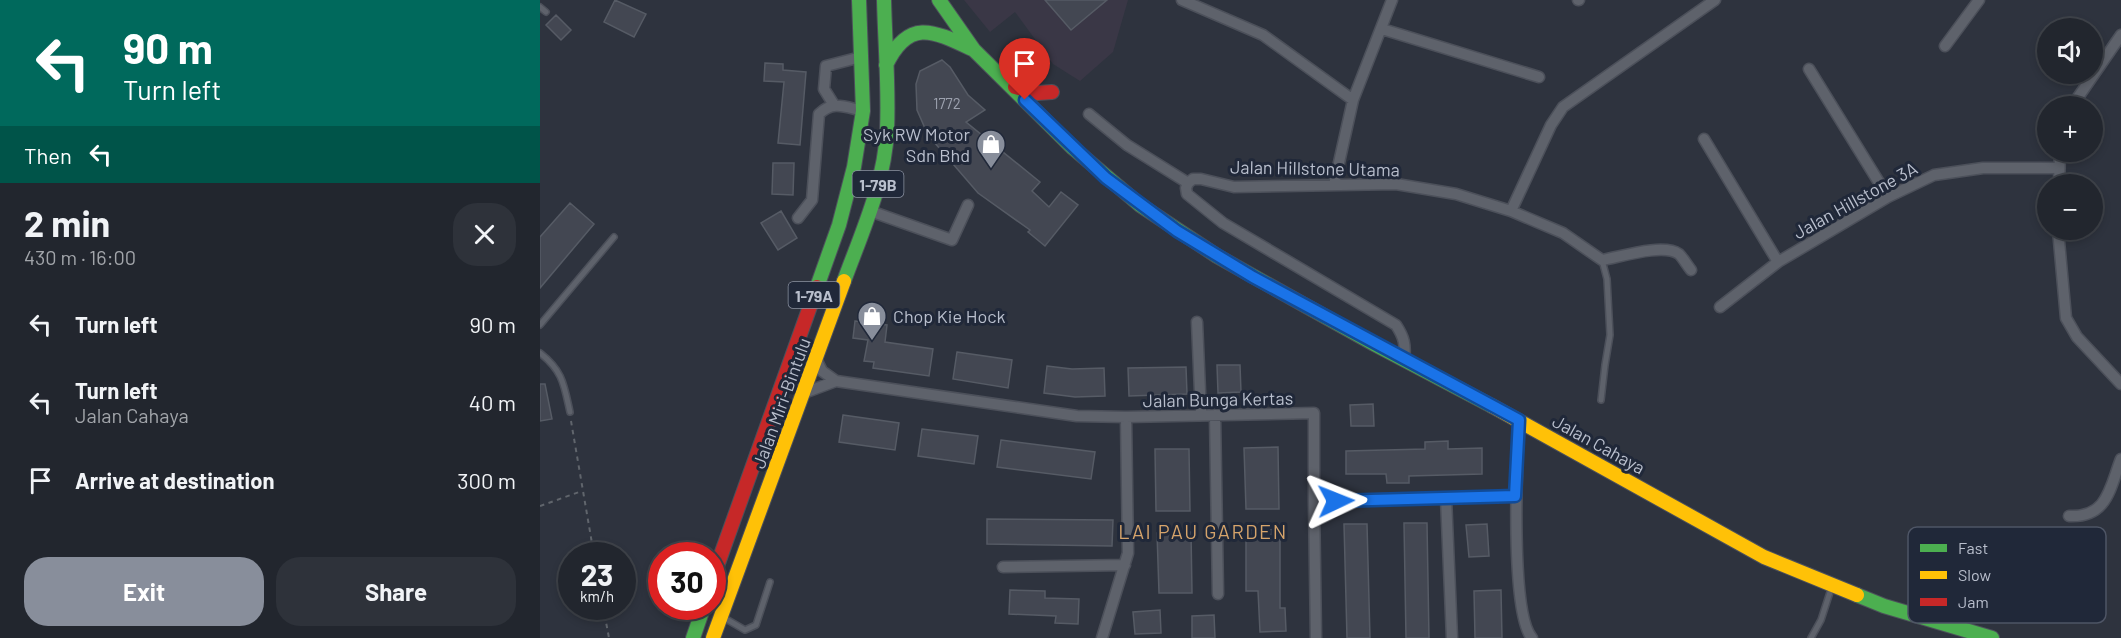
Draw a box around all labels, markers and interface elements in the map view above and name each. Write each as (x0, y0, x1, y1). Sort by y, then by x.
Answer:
map controls (2037, 18, 2103, 240)
button: sound (2037, 18, 2103, 84)
text: 90 m (123, 22, 213, 72)
icon: left (24, 24, 102, 102)
pin (999, 38, 1050, 100)
icon: arrive (1008, 47, 1041, 80)
text: Turn left (123, 73, 221, 105)
house number: 1772 (933, 94, 961, 112)
button: + (2037, 96, 2103, 162)
place label: Syk RW Motor Sdn Bhd (863, 123, 970, 166)
shop icon: Syk RW Motor Sdn Bhd (975, 128, 1007, 170)
icon: left (84, 138, 117, 171)
text: Then (24, 142, 72, 168)
street label: Jalan Hillstone Utama (1230, 156, 1400, 180)
street label: Jalan Hillstone 3A (1789, 157, 1921, 243)
road number: 1-79B (852, 171, 904, 197)
button: − (2037, 174, 2103, 240)
text: 2 min (24, 201, 110, 244)
button: close (453, 203, 516, 266)
text: 430 m · 16:00 (24, 245, 136, 269)
road number: 1-79A (788, 282, 840, 308)
shop icon: Chop Kie Hock (856, 300, 888, 342)
place label: Chop Kie Hock (893, 305, 1006, 327)
icon: left (24, 308, 57, 341)
text: Turn left (75, 311, 158, 337)
text: 90 m (470, 311, 516, 337)
street label: Jalan Miri-Bintulu (747, 335, 815, 471)
text: Turn left (75, 377, 158, 403)
icon: left (24, 386, 57, 419)
street label: Jalan Bunga Kertas (1143, 387, 1293, 411)
text: 40 m (469, 389, 516, 415)
text: Jalan Cahaya (75, 403, 189, 427)
street label: Jalan Cahaya (1549, 410, 1649, 478)
icon: arrive (24, 464, 57, 497)
text: Arrive at destination (75, 467, 274, 493)
text: 300 m (457, 467, 516, 493)
position arrow (1304, 469, 1368, 533)
district label: LAI PAU GARDEN (1118, 519, 1288, 543)
legend (1908, 527, 2106, 623)
text: Fast (1958, 538, 1988, 557)
speed limit sign: 30 (648, 542, 726, 620)
text: 23 (581, 556, 613, 592)
button: Exit (24, 557, 264, 626)
button: Share (276, 557, 516, 626)
text: Slow (1958, 565, 1991, 584)
text: km/h (580, 587, 614, 605)
text: Jam (1958, 592, 1989, 611)

